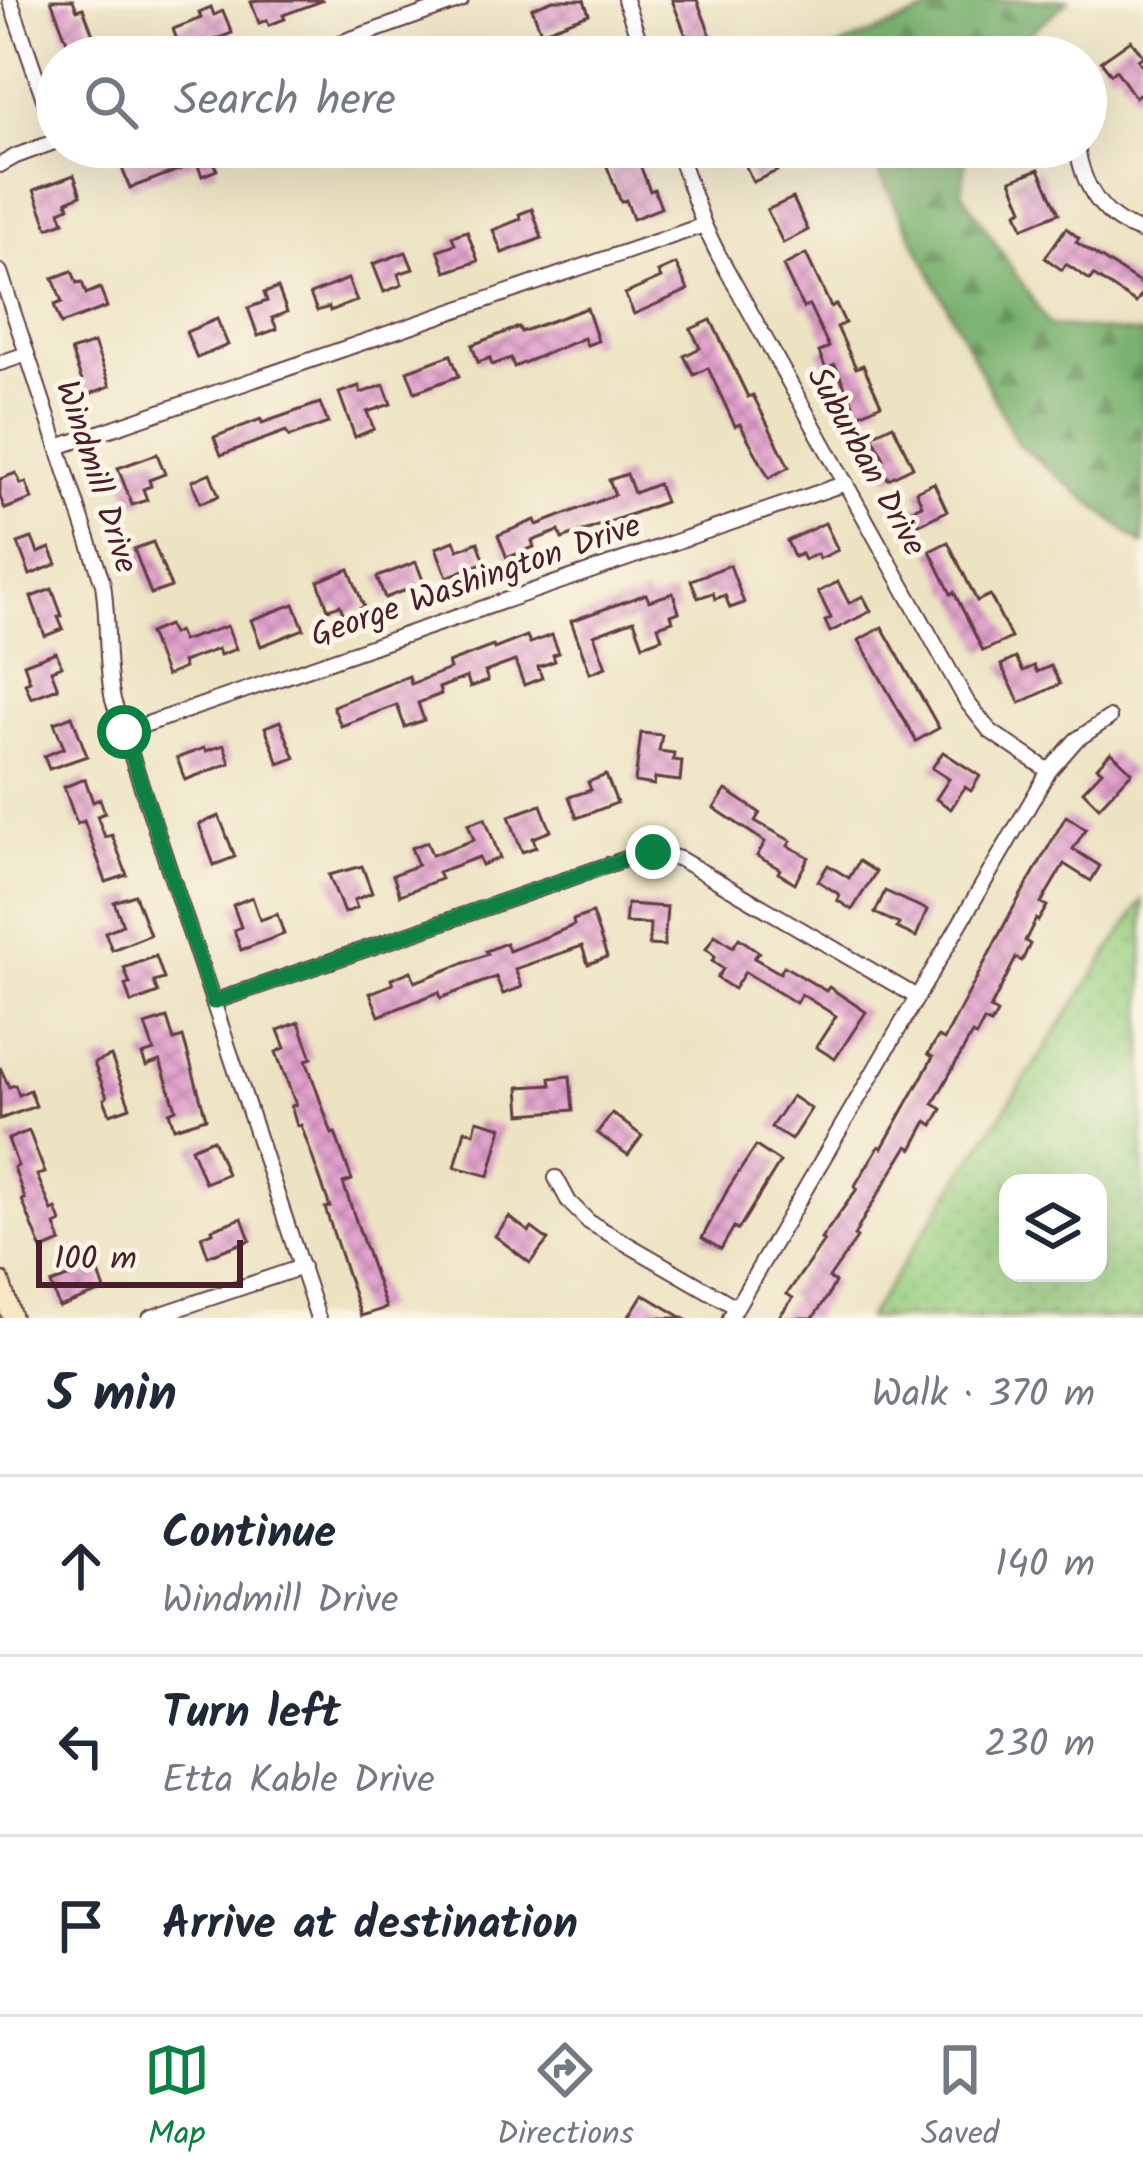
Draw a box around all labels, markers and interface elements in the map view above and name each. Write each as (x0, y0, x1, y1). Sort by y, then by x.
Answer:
search box (36, 36, 1107, 168)
text: Search here (174, 66, 396, 138)
icon: search (78, 69, 144, 135)
street label: Suburban Drive (791, 357, 939, 567)
street label: Windmill Drive (39, 374, 151, 580)
street label: George Washington Drive (304, 501, 648, 663)
route start (97, 705, 151, 759)
route end (626, 825, 680, 879)
map controls (999, 1174, 1107, 1282)
button: layers (999, 1174, 1107, 1282)
scale bar (36, 1234, 243, 1287)
text: 100 m (54, 1234, 137, 1287)
text: 5 min (48, 1356, 177, 1437)
text: Walk · 370 m (871, 1365, 1095, 1427)
text: Continue (162, 1499, 336, 1571)
icon: ahead (48, 1533, 114, 1599)
text: 140 m (995, 1535, 1095, 1597)
text: Windmill Drive (162, 1571, 398, 1633)
text: Turn left (162, 1679, 341, 1751)
icon: left (48, 1713, 114, 1779)
text: 230 m (984, 1715, 1095, 1777)
text: Etta Kable Drive (162, 1751, 435, 1813)
text: Arrive at destination (162, 1890, 578, 1962)
icon: arrive (48, 1893, 114, 1959)
tab: Map (144, 2037, 210, 2162)
tab: Directions (497, 2037, 634, 2162)
tab: Saved (921, 2037, 999, 2162)

